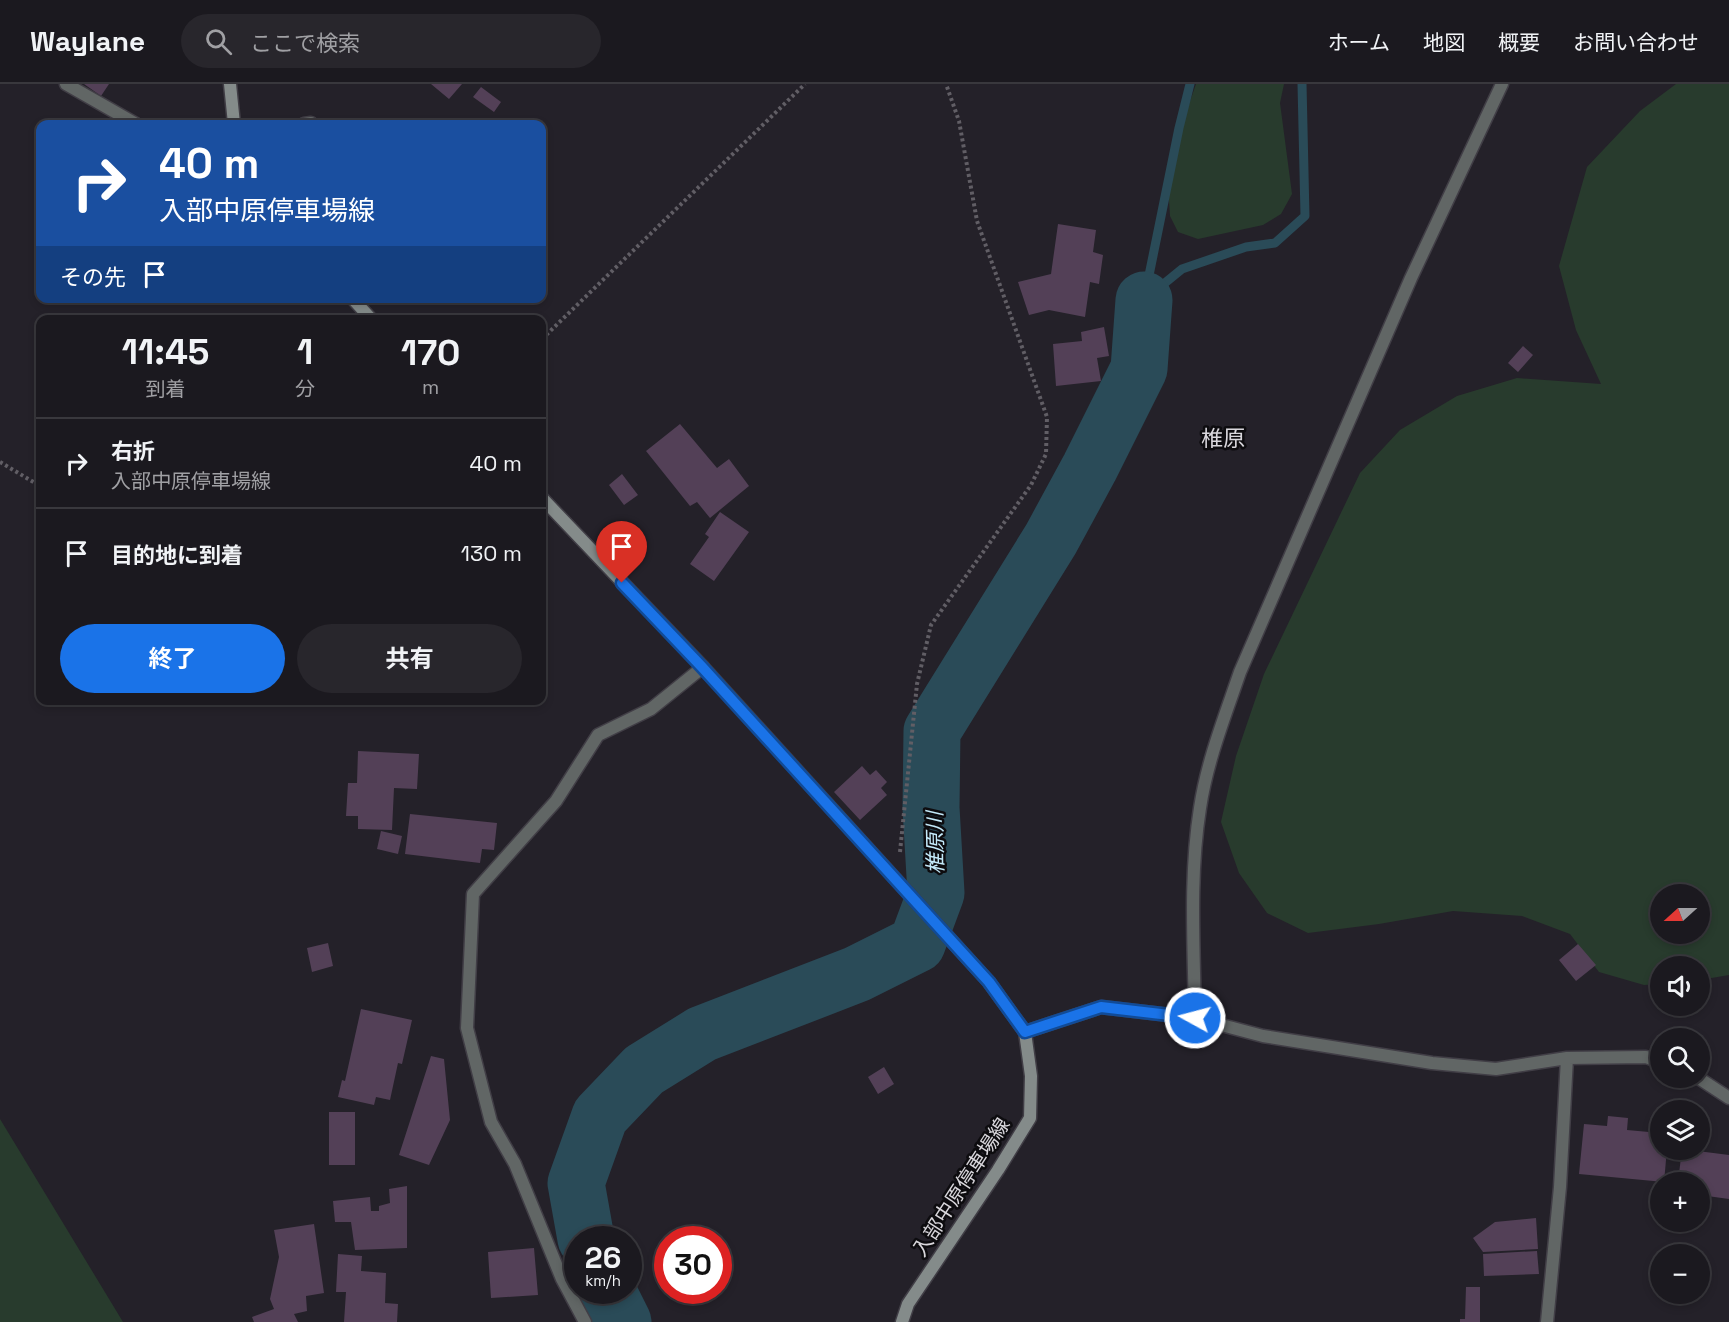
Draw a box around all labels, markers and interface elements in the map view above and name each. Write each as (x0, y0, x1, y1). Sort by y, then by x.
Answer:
search box (181, 14, 601, 68)
text: Waylane (30, 23, 145, 59)
icon: search (202, 25, 235, 58)
text: ここで検索 (250, 29, 360, 57)
text: ホーム (1328, 29, 1390, 56)
text: 地図 (1423, 29, 1465, 56)
text: 概要 (1498, 29, 1540, 56)
text: お問い合わせ (1573, 29, 1699, 56)
text: 40 m (159, 137, 259, 190)
icon: right (60, 144, 138, 222)
text: 入部中原停車場線 (159, 193, 375, 228)
icon: arrive (138, 258, 171, 291)
text: その先 (60, 263, 126, 291)
text: 11:45 (122, 329, 209, 375)
text: 1 (297, 329, 313, 375)
text: 170 (401, 330, 460, 376)
text: m (422, 374, 439, 400)
text: 到着 (146, 376, 186, 402)
text: 分 (295, 376, 315, 402)
district label: 椎原 (1201, 424, 1245, 452)
text: 右折 (111, 437, 155, 465)
icon: right (60, 447, 93, 480)
text: 40 m (470, 449, 522, 477)
text: 入部中原停車場線 (111, 468, 271, 494)
pin (596, 521, 647, 583)
icon: arrive (605, 530, 638, 563)
icon: arrive (60, 537, 93, 570)
text: 130 m (461, 539, 522, 567)
text: 目的地に到着 (111, 541, 243, 569)
button: 終了 (60, 624, 285, 693)
button: 共有 (297, 624, 522, 693)
water label: 椎原川 (921, 809, 949, 875)
north arrow (1650, 884, 1710, 944)
map controls (1650, 884, 1710, 1304)
button: sound (1650, 956, 1710, 1016)
position arrow (1163, 986, 1227, 1050)
button: search (1650, 1028, 1710, 1088)
button: layers (1650, 1100, 1710, 1160)
street label: 入部中原停車場線 (907, 1113, 1015, 1261)
button: + (1650, 1172, 1710, 1232)
speed limit sign: 30 (654, 1226, 732, 1304)
text: 26 (585, 1238, 621, 1277)
button: − (1650, 1244, 1710, 1304)
text: km/h (585, 1271, 621, 1290)

